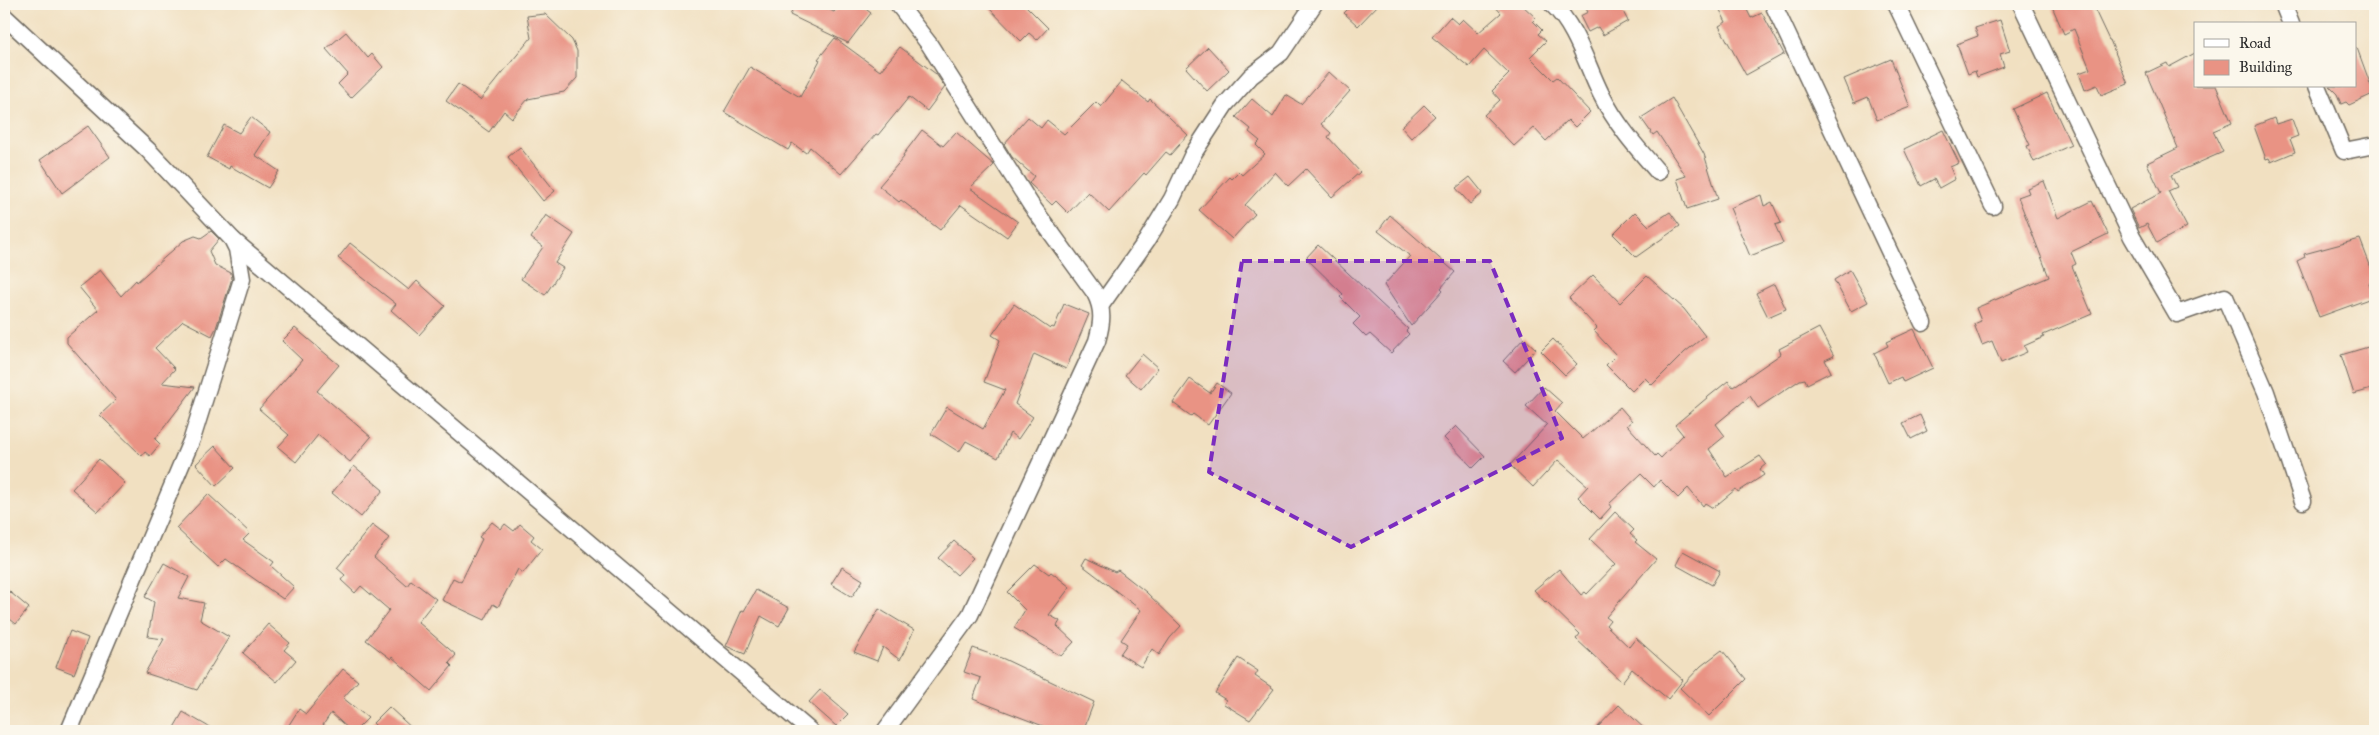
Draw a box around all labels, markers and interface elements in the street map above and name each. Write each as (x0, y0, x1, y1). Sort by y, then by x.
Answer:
legend (2194, 22, 2356, 88)
text: Road (2239, 34, 2271, 52)
text: Building (2239, 58, 2293, 76)

